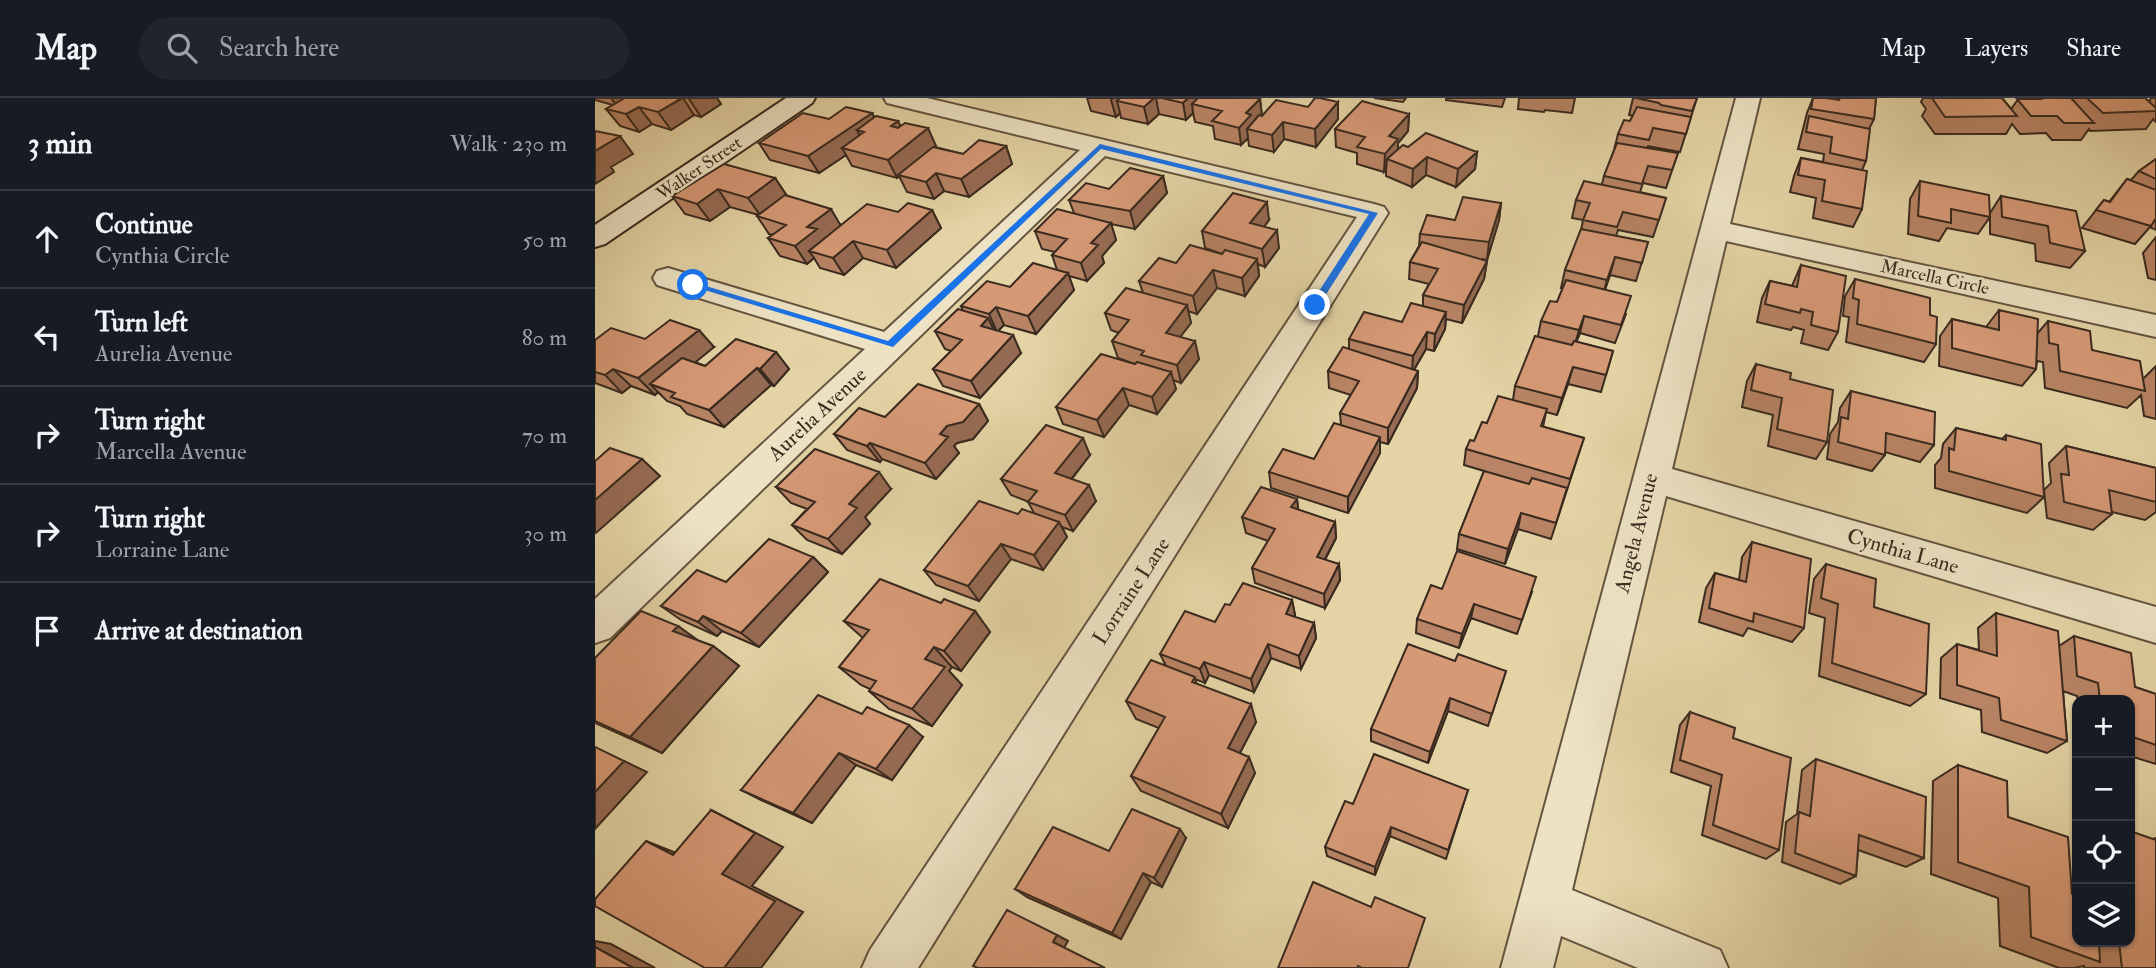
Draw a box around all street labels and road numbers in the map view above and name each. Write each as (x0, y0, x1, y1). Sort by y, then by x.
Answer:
street label: Walker Street (651, 131, 747, 206)
street label: Marcella Circle (1879, 255, 1992, 300)
street label: Aurelia Avenue (762, 362, 873, 468)
street label: Angela Avenue (1608, 470, 1664, 597)
street label: Cynthia Lane (1844, 523, 1962, 580)
street label: Lorraine Lane (1087, 532, 1176, 650)

